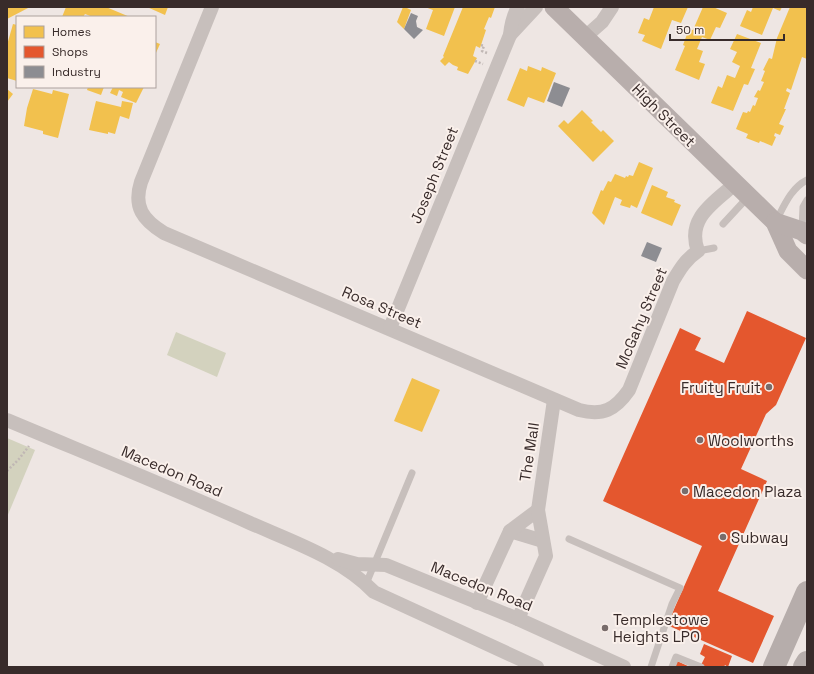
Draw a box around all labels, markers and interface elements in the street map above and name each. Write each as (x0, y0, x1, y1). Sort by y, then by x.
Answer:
legend (16, 16, 156, 88)
scale bar (670, 16, 784, 42)
text: 50 m (676, 22, 704, 38)
text: Homes (52, 24, 91, 40)
text: Shops (52, 44, 88, 60)
text: Industry (52, 64, 101, 80)
street label: High Street (628, 79, 700, 151)
street label: Joseph Street (406, 124, 462, 226)
street label: McGahy Street (611, 264, 671, 372)
street label: Rosa Street (339, 282, 425, 332)
place label: Fruity Fruit (681, 378, 761, 397)
marker: Fruity Fruit (764, 382, 774, 392)
street label: The Mall (515, 421, 543, 483)
place label: Woolworths (708, 431, 794, 450)
marker: Woolworths (695, 435, 705, 445)
street label: Macedon Road (119, 441, 225, 501)
place label: Macedon Plaza (693, 482, 802, 501)
marker: Macedon Plaza (680, 486, 690, 496)
place label: Subway (731, 528, 788, 547)
marker: Subway (718, 532, 728, 542)
street label: Macedon Road (428, 557, 536, 615)
place label: Templestowe Heights LPO (613, 610, 709, 646)
marker: Templestowe Heights LPO (600, 623, 610, 633)

